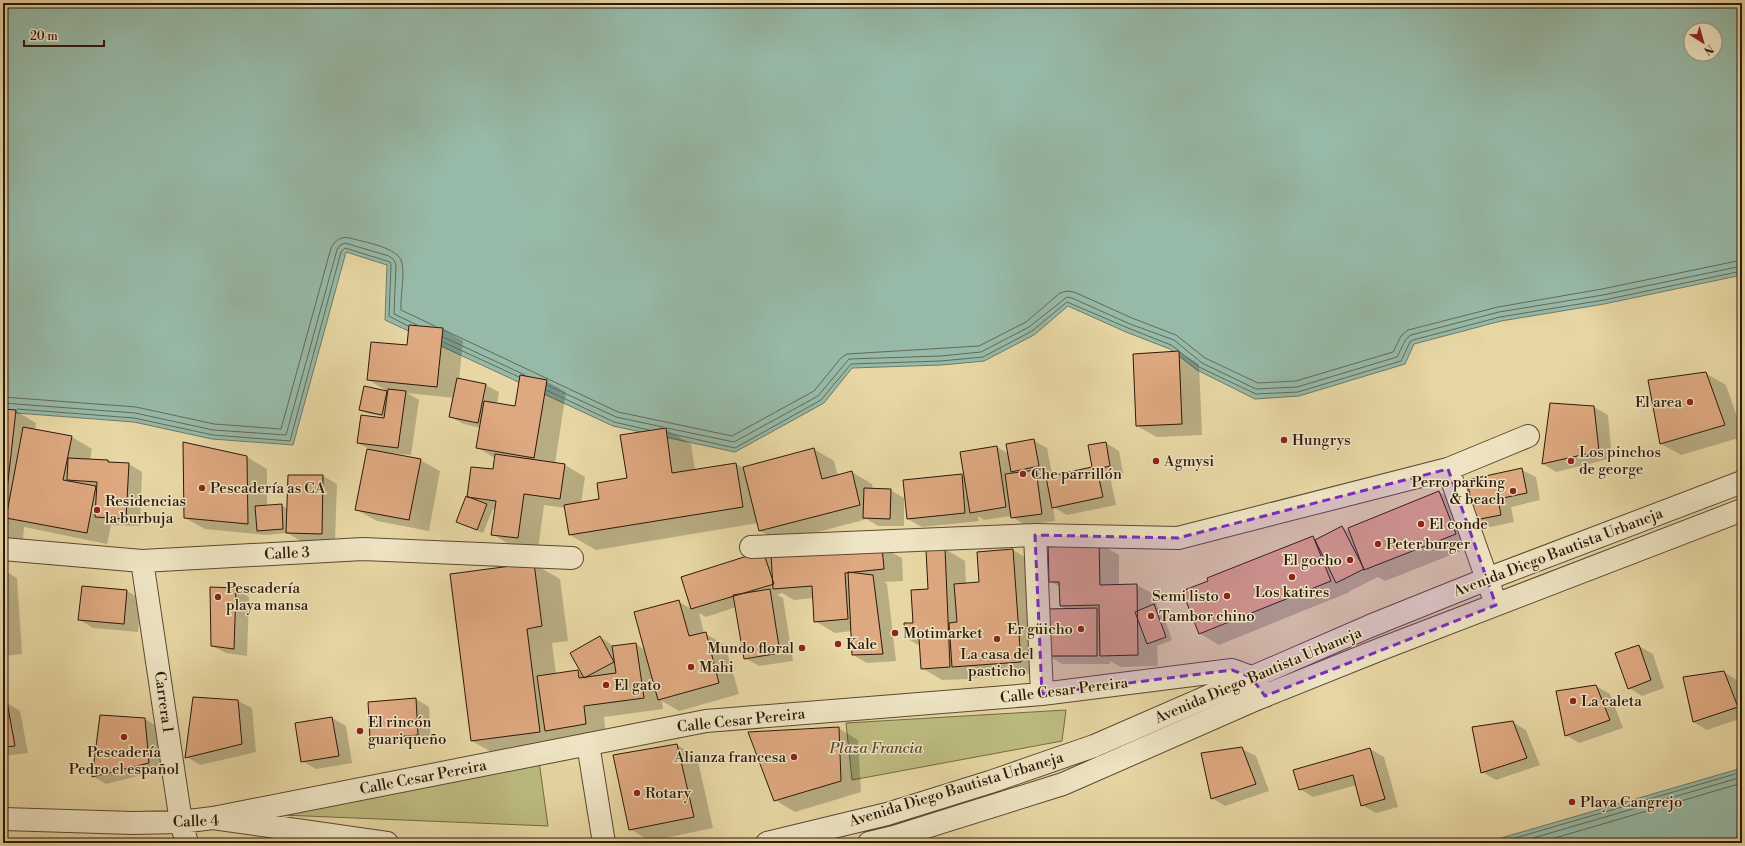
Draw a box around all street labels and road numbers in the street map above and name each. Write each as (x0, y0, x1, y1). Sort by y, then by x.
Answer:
street label: Avenida Diego Bautista Urbaneja (1450, 503, 1666, 602)
street label: Calle 3 (264, 543, 310, 564)
street label: Avenida Diego Bautista Urbaneja (1151, 623, 1365, 728)
street label: Carrera 1 (150, 670, 177, 735)
street label: Calle Cesar Pereira (999, 673, 1130, 708)
street label: Calle Cesar Pereira (676, 704, 807, 737)
street label: Avenida Diego Bautista Urbaneja (846, 748, 1066, 831)
street label: Calle Cesar Pereira (358, 756, 489, 799)
street label: Calle 4 (173, 811, 220, 832)

